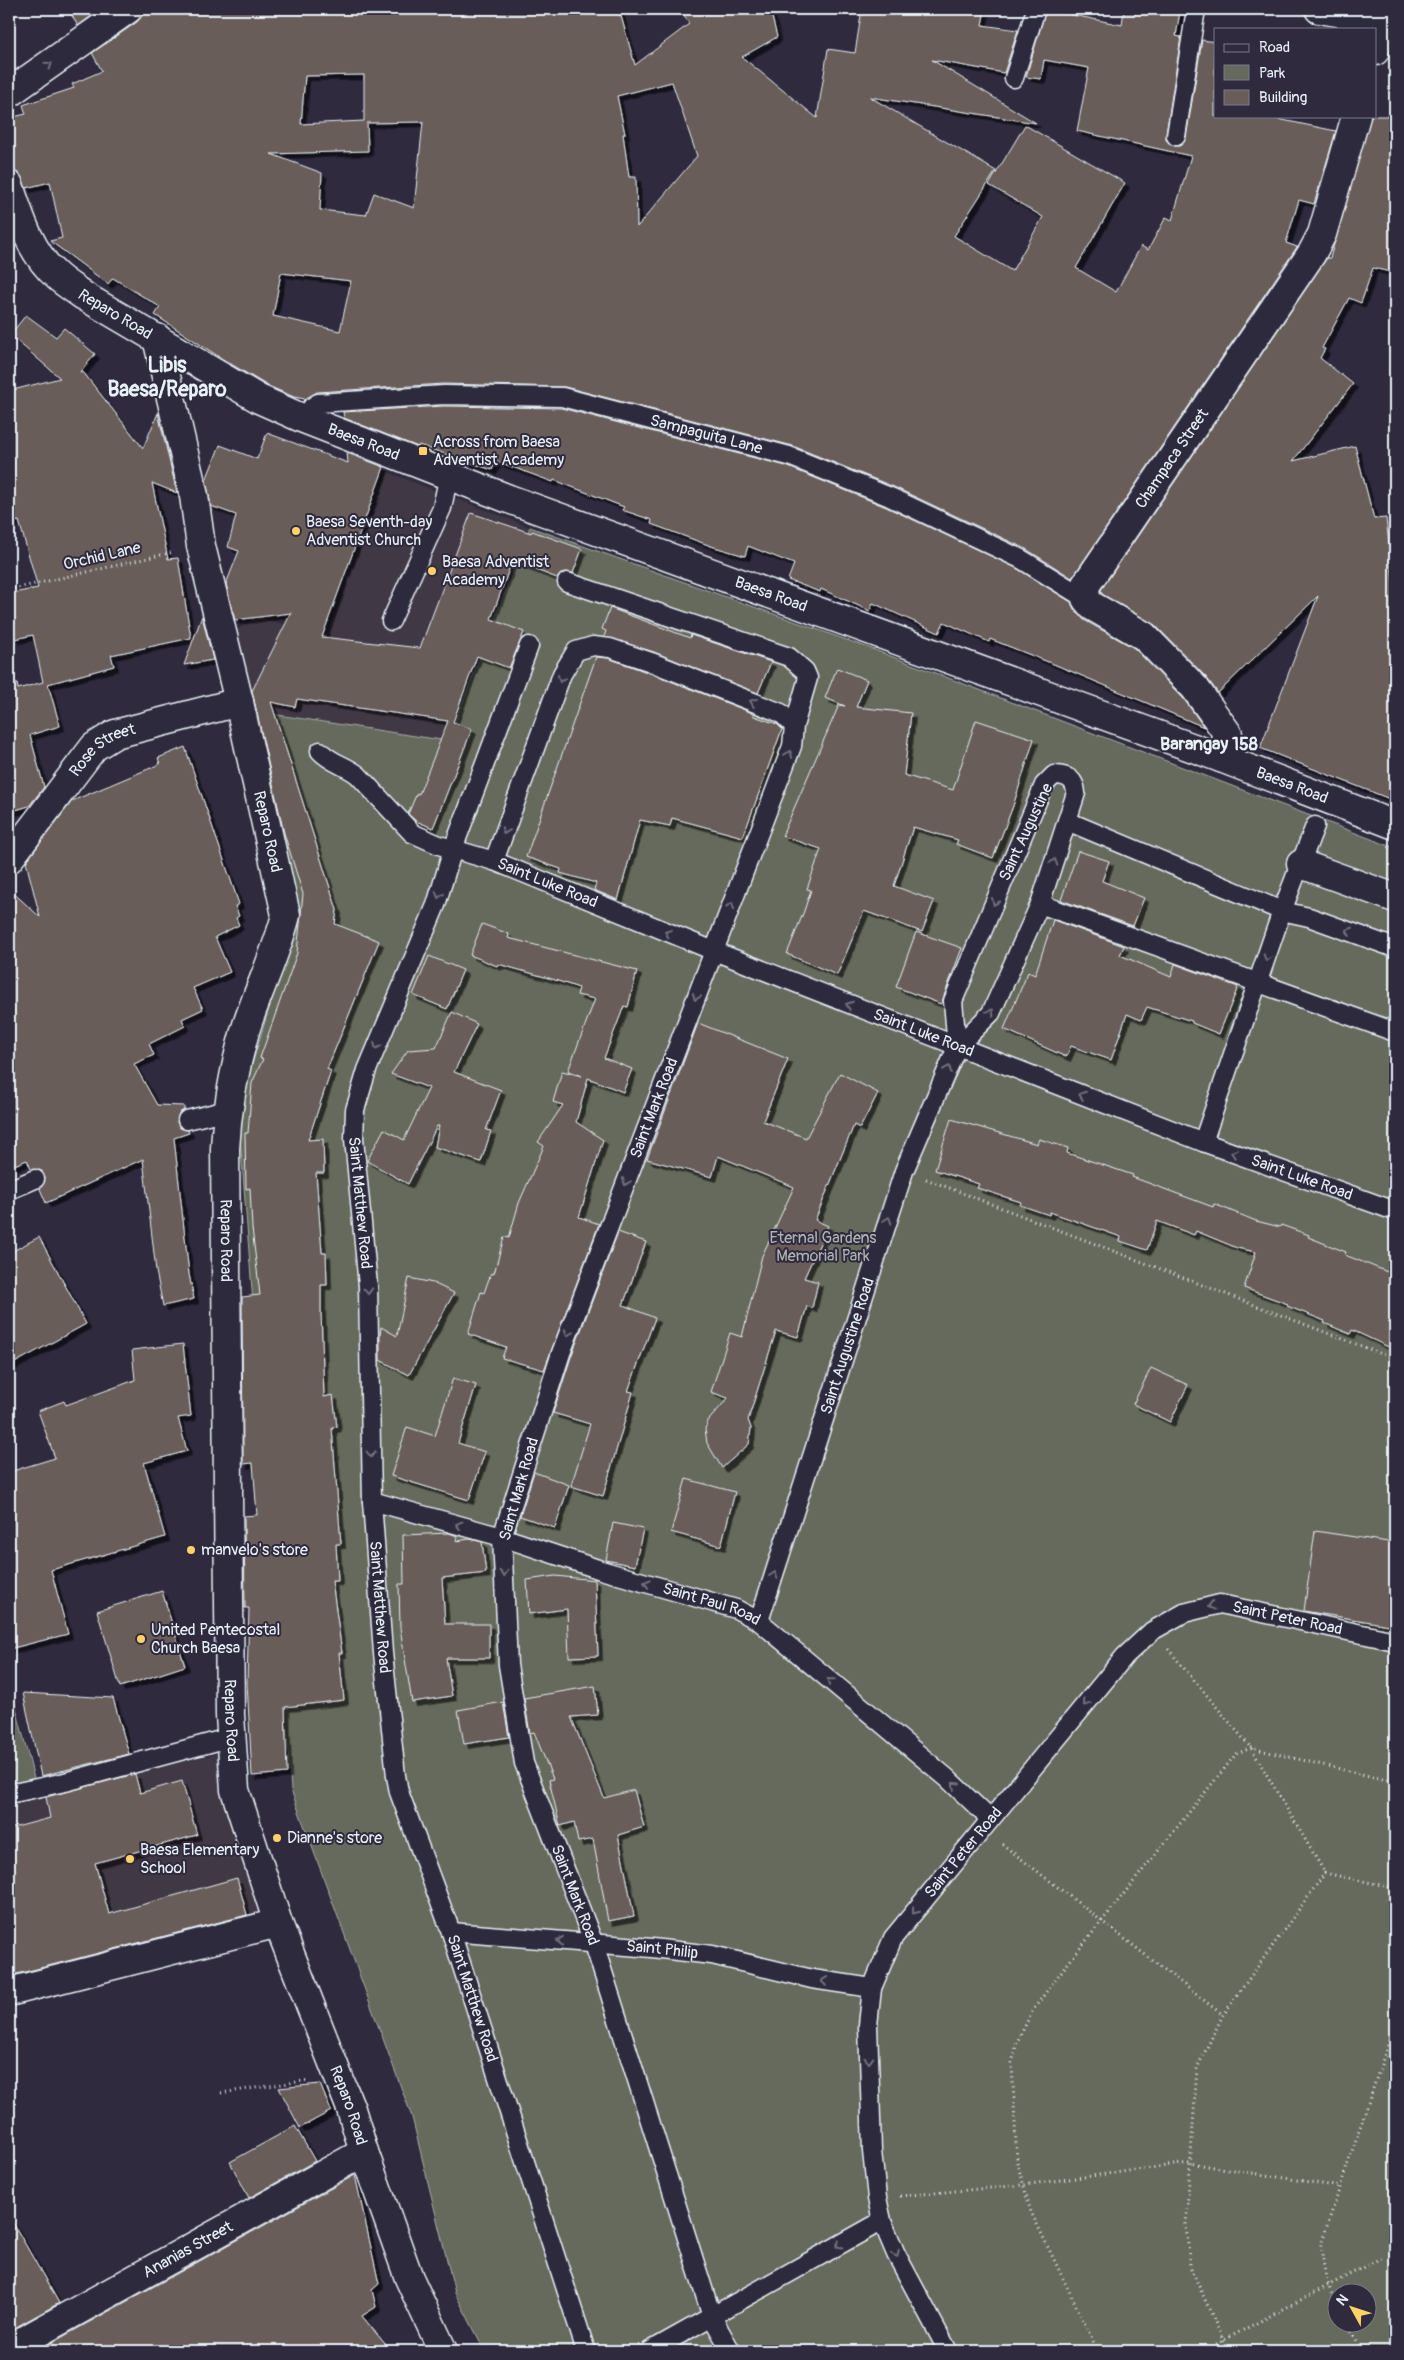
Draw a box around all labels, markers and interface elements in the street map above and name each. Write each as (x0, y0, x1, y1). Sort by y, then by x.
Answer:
legend (1214, 28, 1376, 118)
text: Road (1259, 38, 1290, 57)
one-way arrow (43, 62, 53, 71)
text: Park (1259, 64, 1286, 83)
text: Building (1259, 88, 1307, 107)
street label: Reparo Road (74, 285, 156, 344)
district label: Libis Baesa/Reparo (107, 352, 227, 403)
street label: Champaca Street (1131, 404, 1213, 512)
street label: Sampaguita Lane (648, 410, 765, 459)
street label: Baesa Road (325, 419, 402, 465)
place label: Across from Baesa Adventist Academy (433, 432, 564, 470)
marker: Across from Baesa Adventist Academy (417, 445, 429, 457)
place label: Baesa Seventh-day Adventist Church (306, 512, 432, 550)
marker: Baesa Seventh-day Adventist Church (290, 525, 302, 537)
street label: Orchid Lane (61, 537, 143, 575)
place label: Baesa Adventist Academy (442, 552, 550, 590)
marker: Baesa Adventist Academy (426, 565, 438, 577)
street label: Baesa Road (732, 572, 810, 617)
one-way arrow (556, 674, 567, 683)
one-way arrow (749, 698, 758, 708)
street label: Rose Street (65, 719, 138, 781)
district label: Barangay 158 (1160, 733, 1258, 756)
one-way arrow (783, 750, 793, 759)
street label: Baesa Road (1253, 762, 1331, 808)
street label: Saint Augustine (995, 780, 1057, 884)
street label: Reparo Road (249, 789, 286, 874)
one-way arrow (501, 827, 511, 835)
street label: Saint Luke Road (494, 853, 601, 912)
one-way arrow (1048, 859, 1058, 867)
one-way arrow (434, 891, 444, 899)
one-way arrow (990, 897, 1001, 906)
one-way arrow (725, 902, 735, 911)
one-way arrow (1346, 927, 1354, 937)
one-way arrow (665, 929, 673, 939)
one-way arrow (1263, 953, 1273, 961)
one-way arrow (692, 992, 702, 1001)
one-way arrow (845, 1000, 854, 1011)
street label: Saint Luke Road (870, 1004, 977, 1062)
one-way arrow (984, 1008, 994, 1017)
one-way arrow (373, 1041, 384, 1050)
street label: Saint Mark Road (626, 1055, 682, 1161)
one-way arrow (941, 1065, 952, 1074)
one-way arrow (1078, 1091, 1087, 1101)
street label: Saint Matthew Road (344, 1136, 376, 1270)
one-way arrow (1230, 1149, 1239, 1159)
street label: Saint Luke Road (1248, 1150, 1355, 1205)
one-way arrow (622, 1177, 632, 1185)
street label: Reparo Road (215, 1199, 236, 1282)
one-way arrow (882, 1217, 892, 1225)
park label: Eternal Gardens Memorial Park (769, 1228, 877, 1266)
street label: Saint Augustine Road (816, 1275, 879, 1417)
one-way arrow (363, 1288, 373, 1296)
one-way arrow (564, 1329, 574, 1337)
street label: Saint Mark Road (495, 1435, 543, 1543)
one-way arrow (366, 1450, 376, 1458)
one-way arrow (455, 1520, 463, 1530)
place label: manvelo's store (201, 1540, 308, 1560)
street label: Saint Matthew Road (365, 1540, 395, 1674)
marker: manvelo's store (185, 1544, 197, 1556)
one-way arrow (498, 1569, 509, 1577)
one-way arrow (768, 1571, 778, 1580)
one-way arrow (644, 1578, 652, 1588)
street label: Saint Paul Road (660, 1578, 764, 1630)
street label: Saint Peter Road (1231, 1597, 1344, 1640)
one-way arrow (1206, 1600, 1215, 1611)
place label: United Pentecostal Church Baesa (151, 1620, 280, 1658)
marker: United Pentecostal Church Baesa (135, 1633, 147, 1645)
one-way arrow (827, 1677, 836, 1686)
street label: Reparo Road (220, 1679, 243, 1762)
one-way arrow (1082, 1698, 1091, 1707)
one-way arrow (952, 1782, 961, 1791)
street label: Saint Peter Road (920, 1803, 1007, 1902)
place label: Dianne's store (287, 1828, 382, 1848)
marker: Dianne's store (271, 1832, 283, 1844)
place label: Baesa Elementary School (140, 1840, 260, 1878)
street label: Saint Mark Road (547, 1842, 604, 1948)
marker: Baesa Elementary School (124, 1853, 136, 1865)
one-way arrow (912, 1905, 921, 1914)
street label: Saint Matthew Road (443, 1932, 502, 2064)
one-way arrow (555, 1936, 563, 1947)
street label: Saint Philip (626, 1936, 699, 1963)
one-way arrow (819, 1976, 828, 1986)
one-way arrow (864, 2057, 874, 2065)
street label: Reparo Road (325, 2063, 371, 2147)
street label: Ananias Street (139, 2216, 237, 2283)
one-way arrow (836, 2239, 845, 2249)
one-way arrow (890, 2249, 901, 2258)
north arrow (1326, 2282, 1376, 2332)
text: N (1333, 2291, 1352, 2309)

